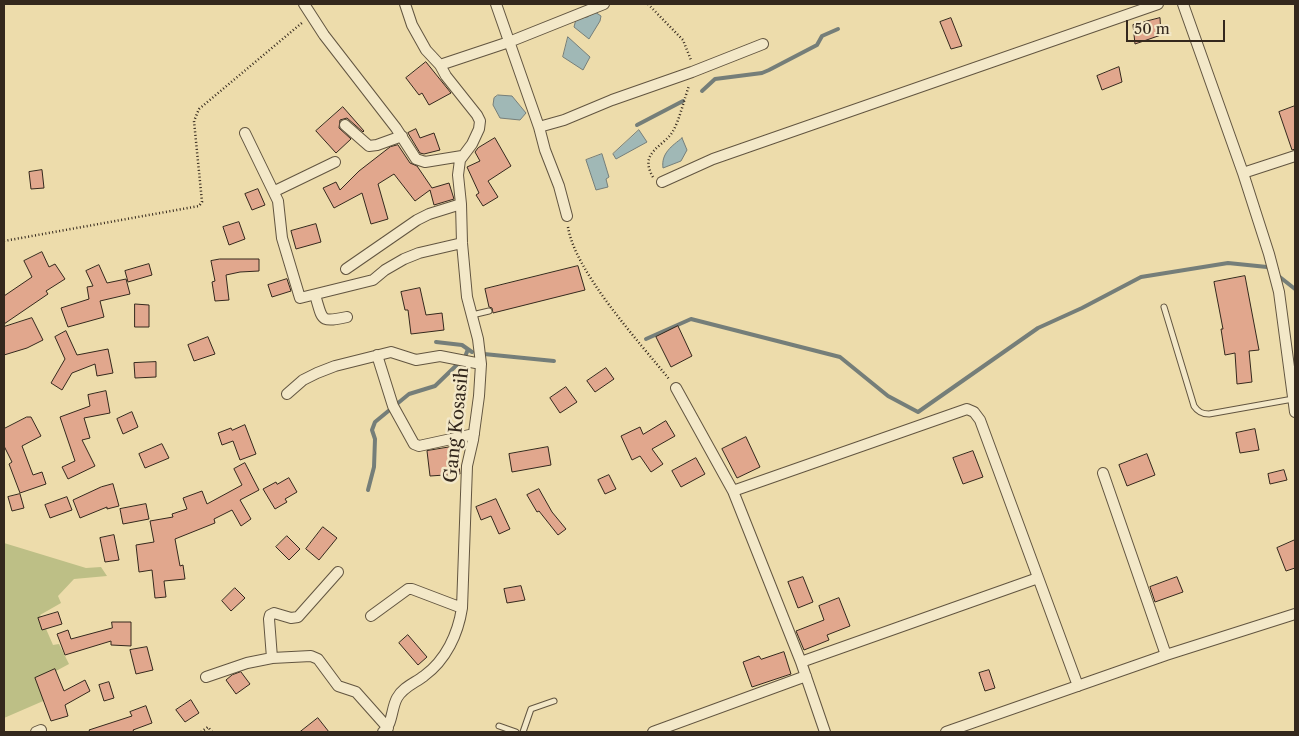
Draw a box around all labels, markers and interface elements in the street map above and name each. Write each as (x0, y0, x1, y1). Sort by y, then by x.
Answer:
scale bar (1129, 10, 1228, 42)
text: 50 m (1134, 19, 1170, 38)
street label: Gang Kosasih (440, 366, 474, 484)

